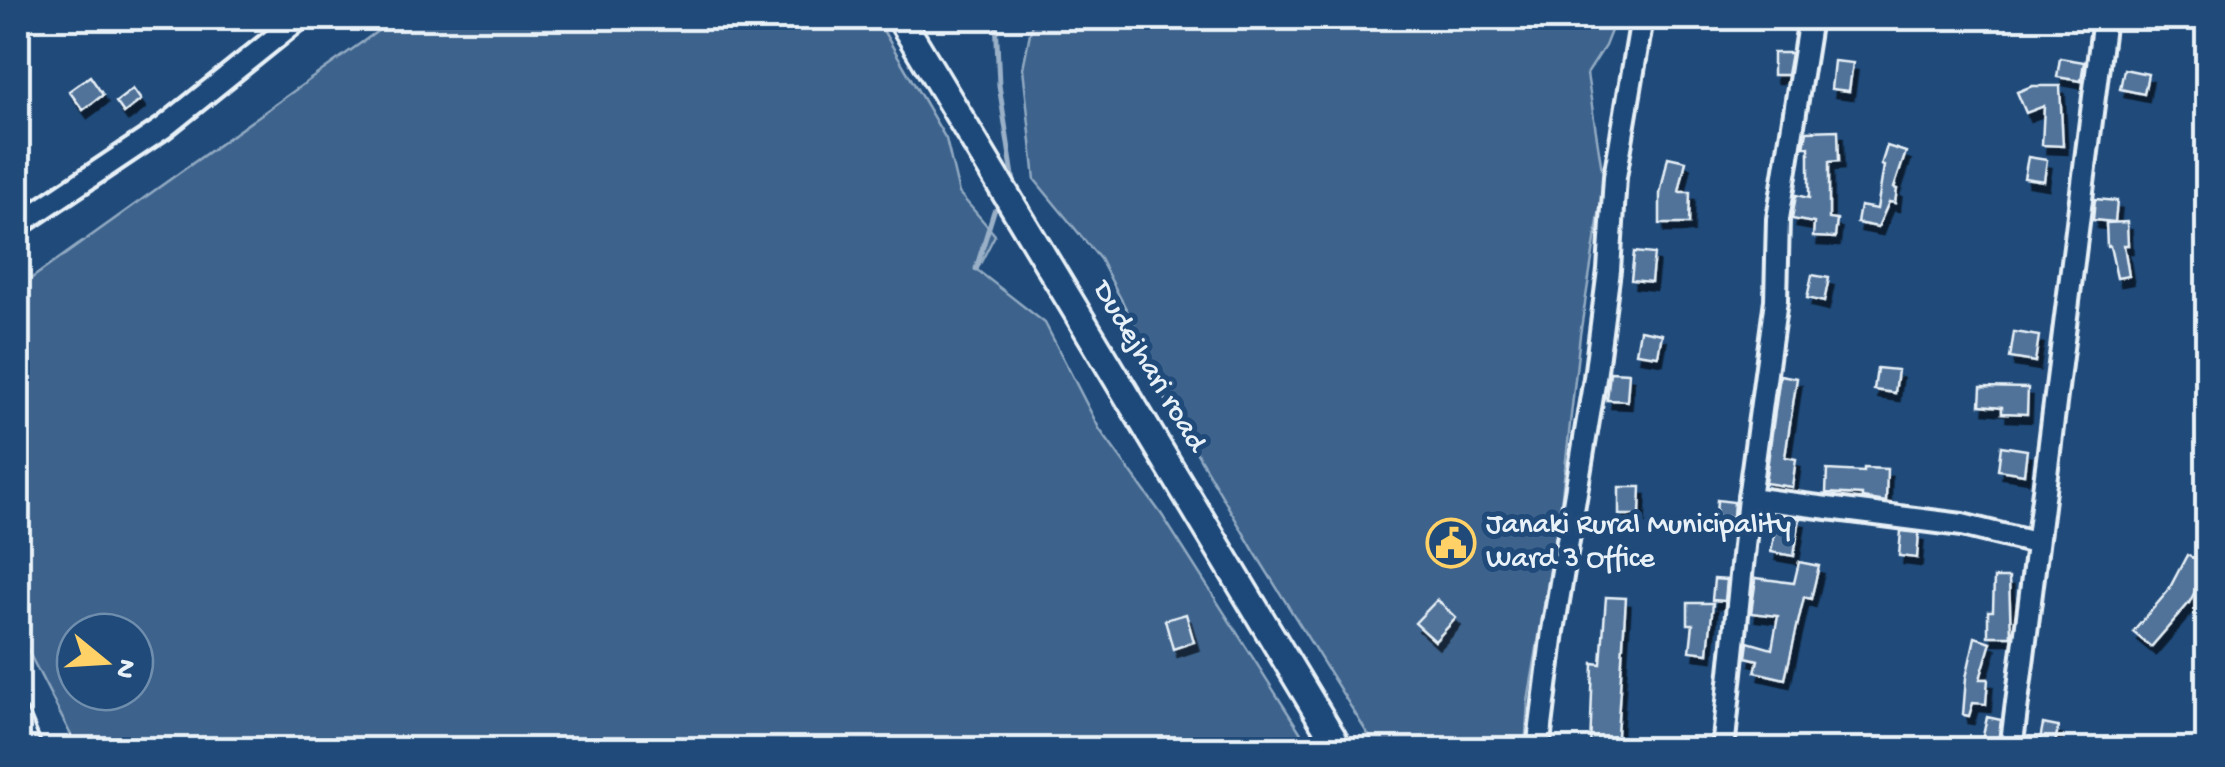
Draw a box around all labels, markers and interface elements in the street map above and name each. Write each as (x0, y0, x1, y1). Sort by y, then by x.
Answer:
street label: Dudejhari road (1082, 274, 1214, 461)
place label: Janaki Rural Municipality Ward 3 Office (1486, 509, 1791, 578)
public building icon: Janaki Rural Municipality Ward 3 Office (1425, 517, 1477, 569)
north arrow (55, 612, 155, 712)
text: N (106, 655, 143, 682)

